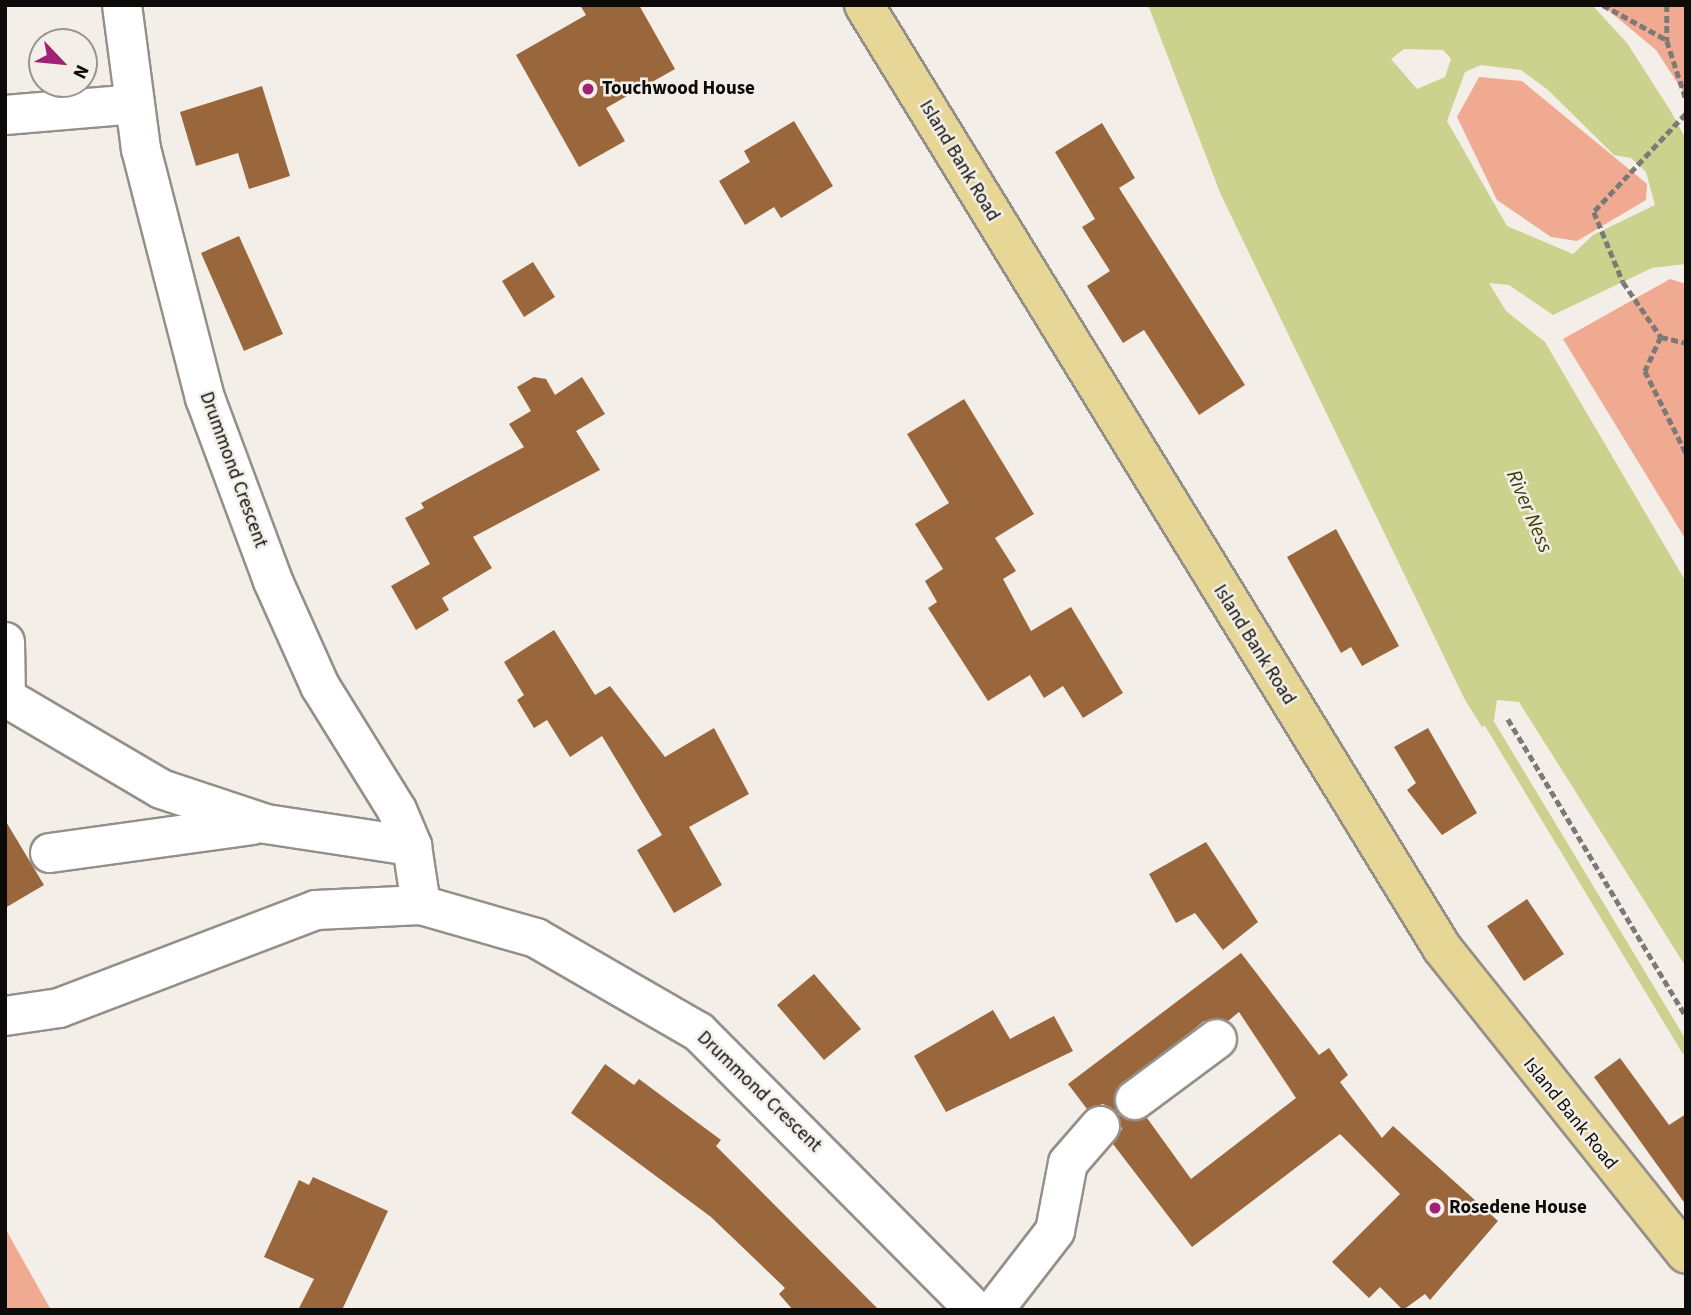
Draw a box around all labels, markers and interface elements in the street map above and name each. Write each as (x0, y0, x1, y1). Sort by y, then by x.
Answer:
north arrow (28, 28, 98, 98)
text: N (66, 60, 95, 83)
place label: Touchwood House (602, 78, 755, 100)
marker: Touchwood House (580, 81, 596, 97)
street label: Island Bank Road (914, 96, 1004, 226)
street label: Drummond Crescent (194, 389, 272, 551)
water label: River Ness (1501, 466, 1559, 556)
street label: Island Bank Road (1208, 581, 1300, 709)
street label: Drummond Crescent (692, 1027, 826, 1157)
street label: Island Bank Road (1518, 1053, 1622, 1175)
place label: Rosedene House (1449, 1197, 1587, 1219)
marker: Rosedene House (1427, 1200, 1443, 1216)

